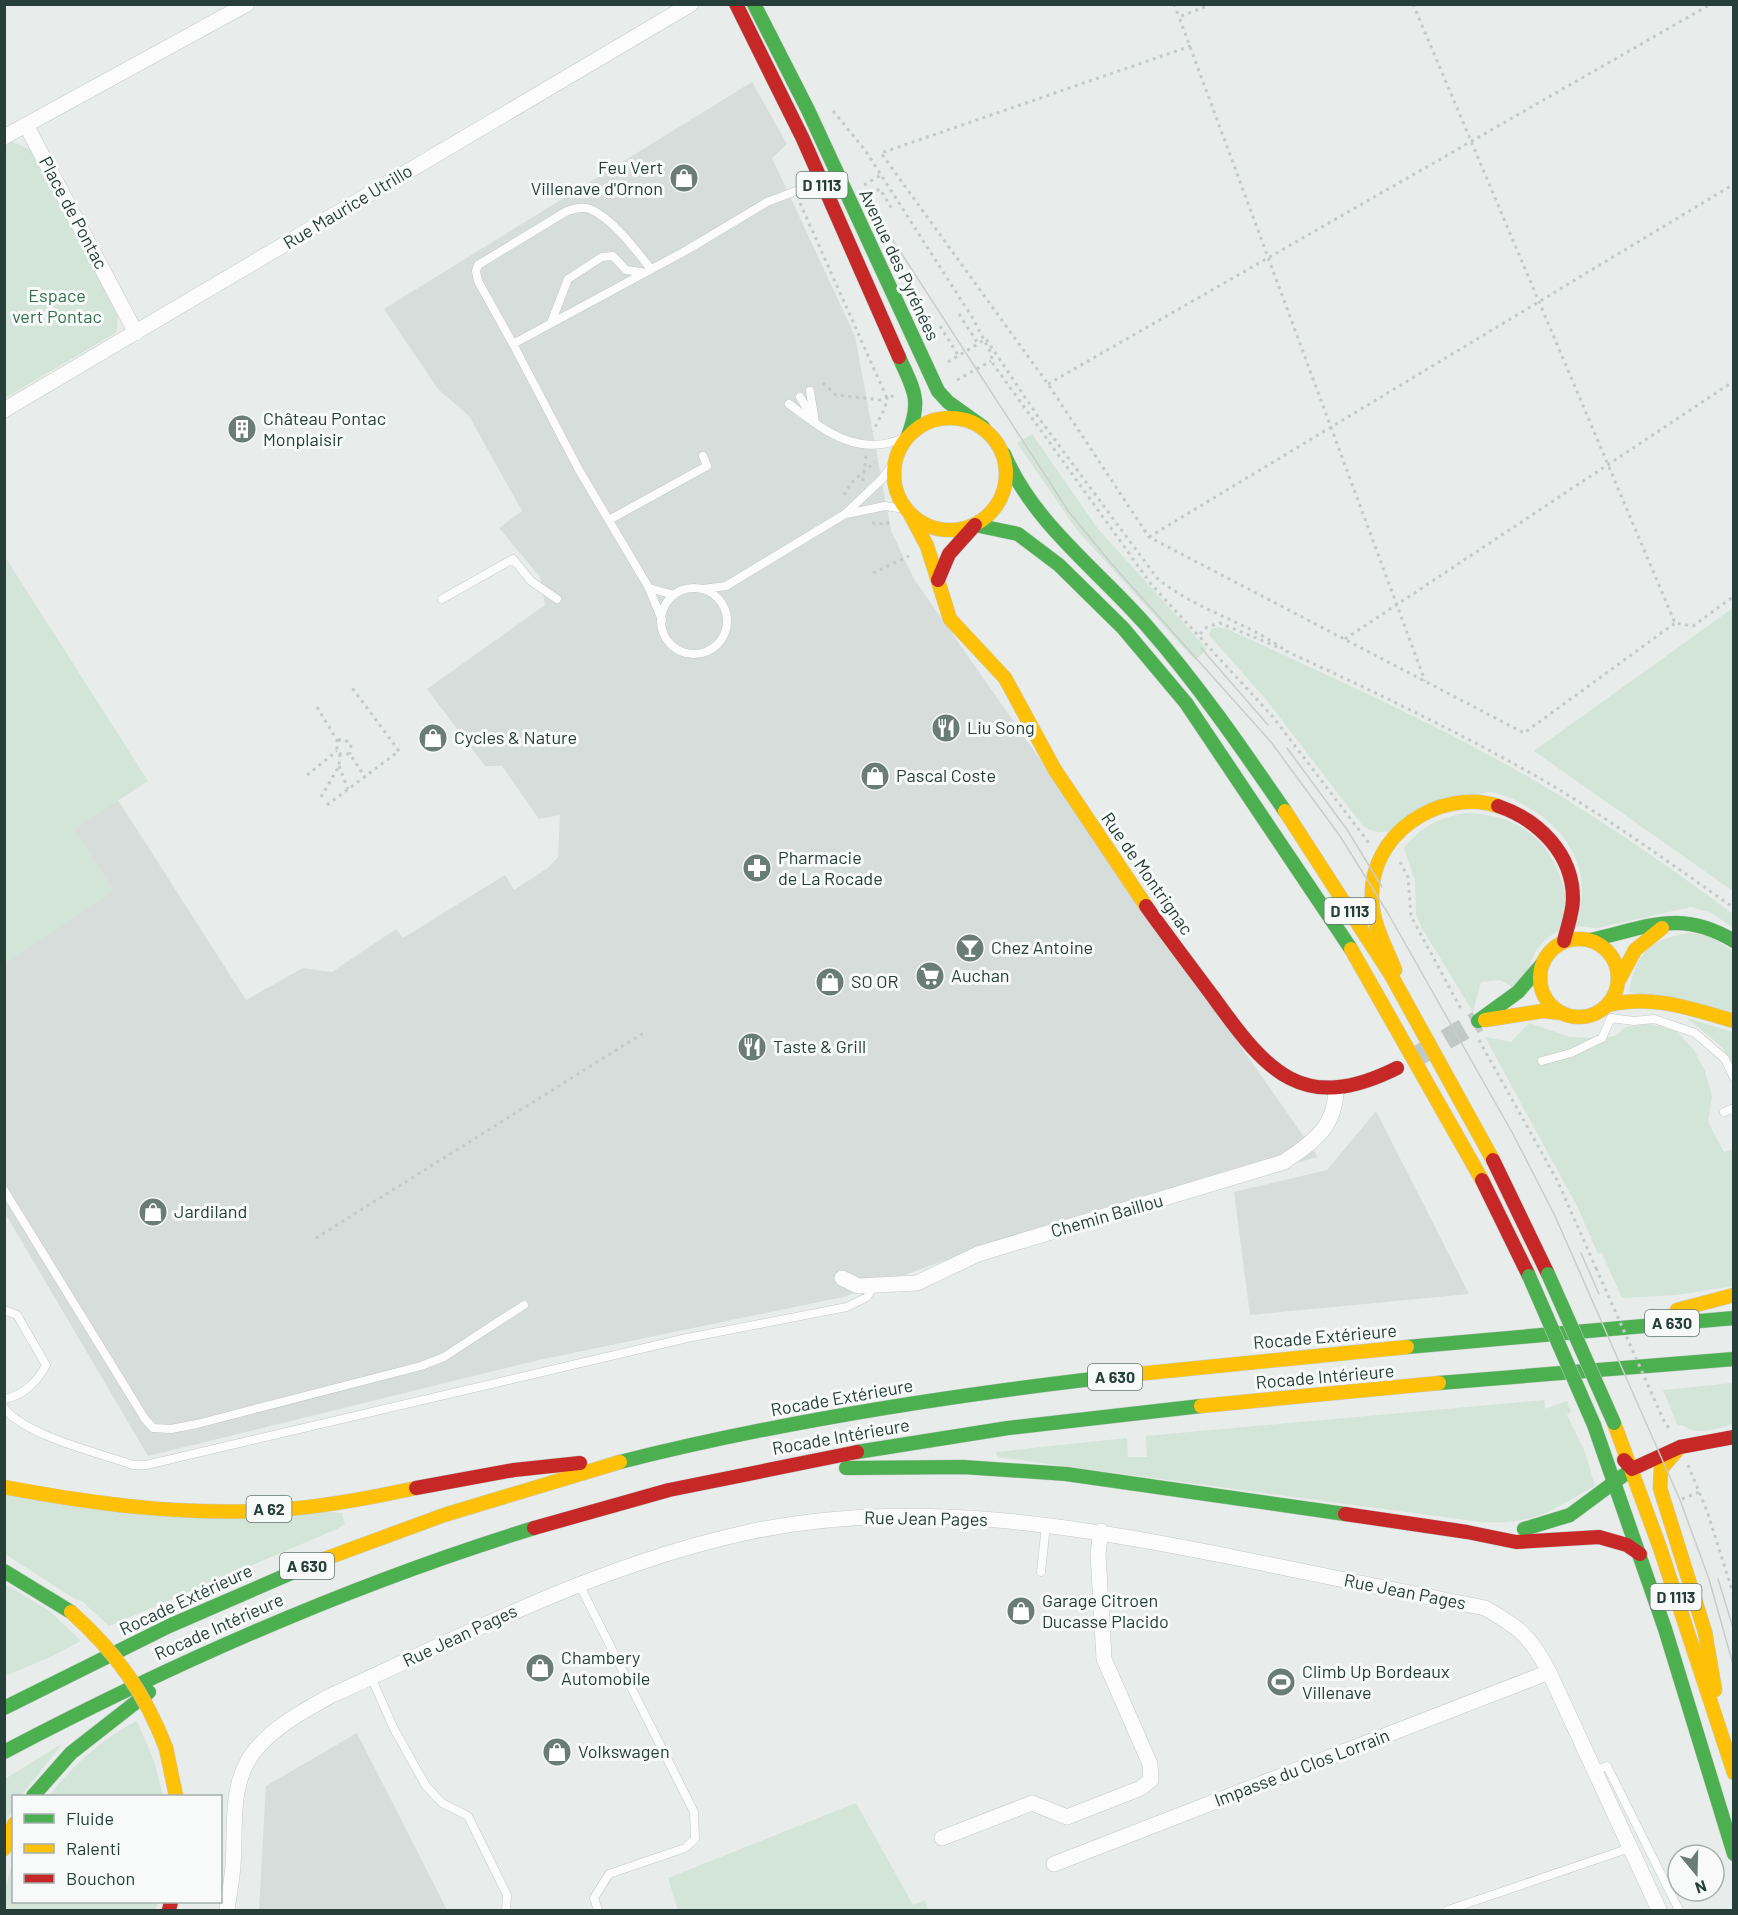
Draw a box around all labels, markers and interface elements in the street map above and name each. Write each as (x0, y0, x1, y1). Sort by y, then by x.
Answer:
street label: Place de Pontac (35, 152, 113, 273)
place label: Feu Vert Villenave d'Ornon (531, 156, 663, 199)
street label: Rue Maurice Utrillo (279, 159, 416, 253)
shop icon: Feu Vert Villenave d'Ornon (668, 162, 700, 194)
road number: D 1113 (796, 172, 848, 198)
street label: Avenue des Pyrénées (855, 185, 945, 344)
park label: Espace vert Pontac (12, 284, 102, 327)
place label: Château Pontac Monplaisir (263, 407, 386, 450)
building icon: Château Pontac Monplaisir (226, 413, 258, 445)
restaurant icon: Liu Song (930, 712, 962, 744)
place label: Liu Song (967, 716, 1035, 738)
shop icon: Cycles & Nature (417, 722, 449, 754)
place label: Cycles & Nature (454, 726, 577, 748)
shop icon: Pascal Coste (859, 760, 891, 792)
place label: Pascal Coste (896, 764, 996, 786)
street label: Rue de Montrignac (1097, 808, 1198, 939)
place label: Pharmacie de La Rocade (778, 846, 883, 889)
pharmacy icon: Pharmacie de La Rocade (741, 852, 773, 884)
road number: D 1113 (1324, 898, 1376, 924)
bar icon: Chez Antoine (954, 932, 986, 964)
place label: Chez Antoine (991, 936, 1093, 958)
supermarket icon: Auchan (914, 960, 946, 992)
place label: Auchan (951, 964, 1010, 986)
shop icon: SO OR (814, 966, 846, 998)
place label: SO OR (851, 970, 899, 992)
restaurant icon: Taste & Grill (736, 1031, 768, 1063)
place label: Taste & Grill (773, 1035, 866, 1057)
street label: Chemin Baillou (1048, 1189, 1165, 1242)
shop icon: Jardiland (137, 1196, 169, 1228)
place label: Jardiland (174, 1200, 247, 1222)
road number: A 630 (1645, 1310, 1699, 1336)
street label: Rocade Extérieure (1252, 1319, 1398, 1353)
street label: Rocade Intérieure (1255, 1359, 1395, 1393)
road number: A 630 (1088, 1364, 1142, 1390)
street label: Rocade Extérieure (769, 1374, 915, 1420)
street label: Rocade Intérieure (770, 1413, 911, 1459)
road number: A 62 (246, 1496, 292, 1522)
street label: Rue Jean Pages (864, 1506, 988, 1530)
road number: A 630 (280, 1553, 334, 1579)
street label: Rocade Extérieure (116, 1559, 256, 1640)
street label: Rue Jean Pages (1342, 1568, 1468, 1614)
road number: D 1113 (1650, 1584, 1702, 1610)
street label: Rocade Intérieure (151, 1588, 287, 1664)
place label: Garage Citroen Ducasse Placido (1042, 1589, 1169, 1632)
shop icon: Garage Citroen Ducasse Placido (1005, 1595, 1037, 1627)
street label: Rue Jean Pages (399, 1599, 520, 1671)
place label: Chambery Automobile (561, 1646, 650, 1689)
shop icon: Chambery Automobile (524, 1652, 556, 1684)
place label: Climb Up Bordeaux Villenave (1302, 1660, 1450, 1703)
sports icon: Climb Up Bordeaux Villenave (1265, 1666, 1297, 1698)
street label: Impasse du Clos Lorrain (1211, 1724, 1392, 1811)
shop icon: Volkswagen (541, 1736, 573, 1768)
place label: Volkswagen (578, 1740, 670, 1762)
legend (12, 1795, 222, 1903)
text: Fluide (66, 1807, 114, 1829)
text: Ralenti (66, 1837, 121, 1859)
north arrow (1666, 1843, 1726, 1903)
text: Bouchon (66, 1867, 135, 1889)
text: N (1693, 1877, 1709, 1898)

